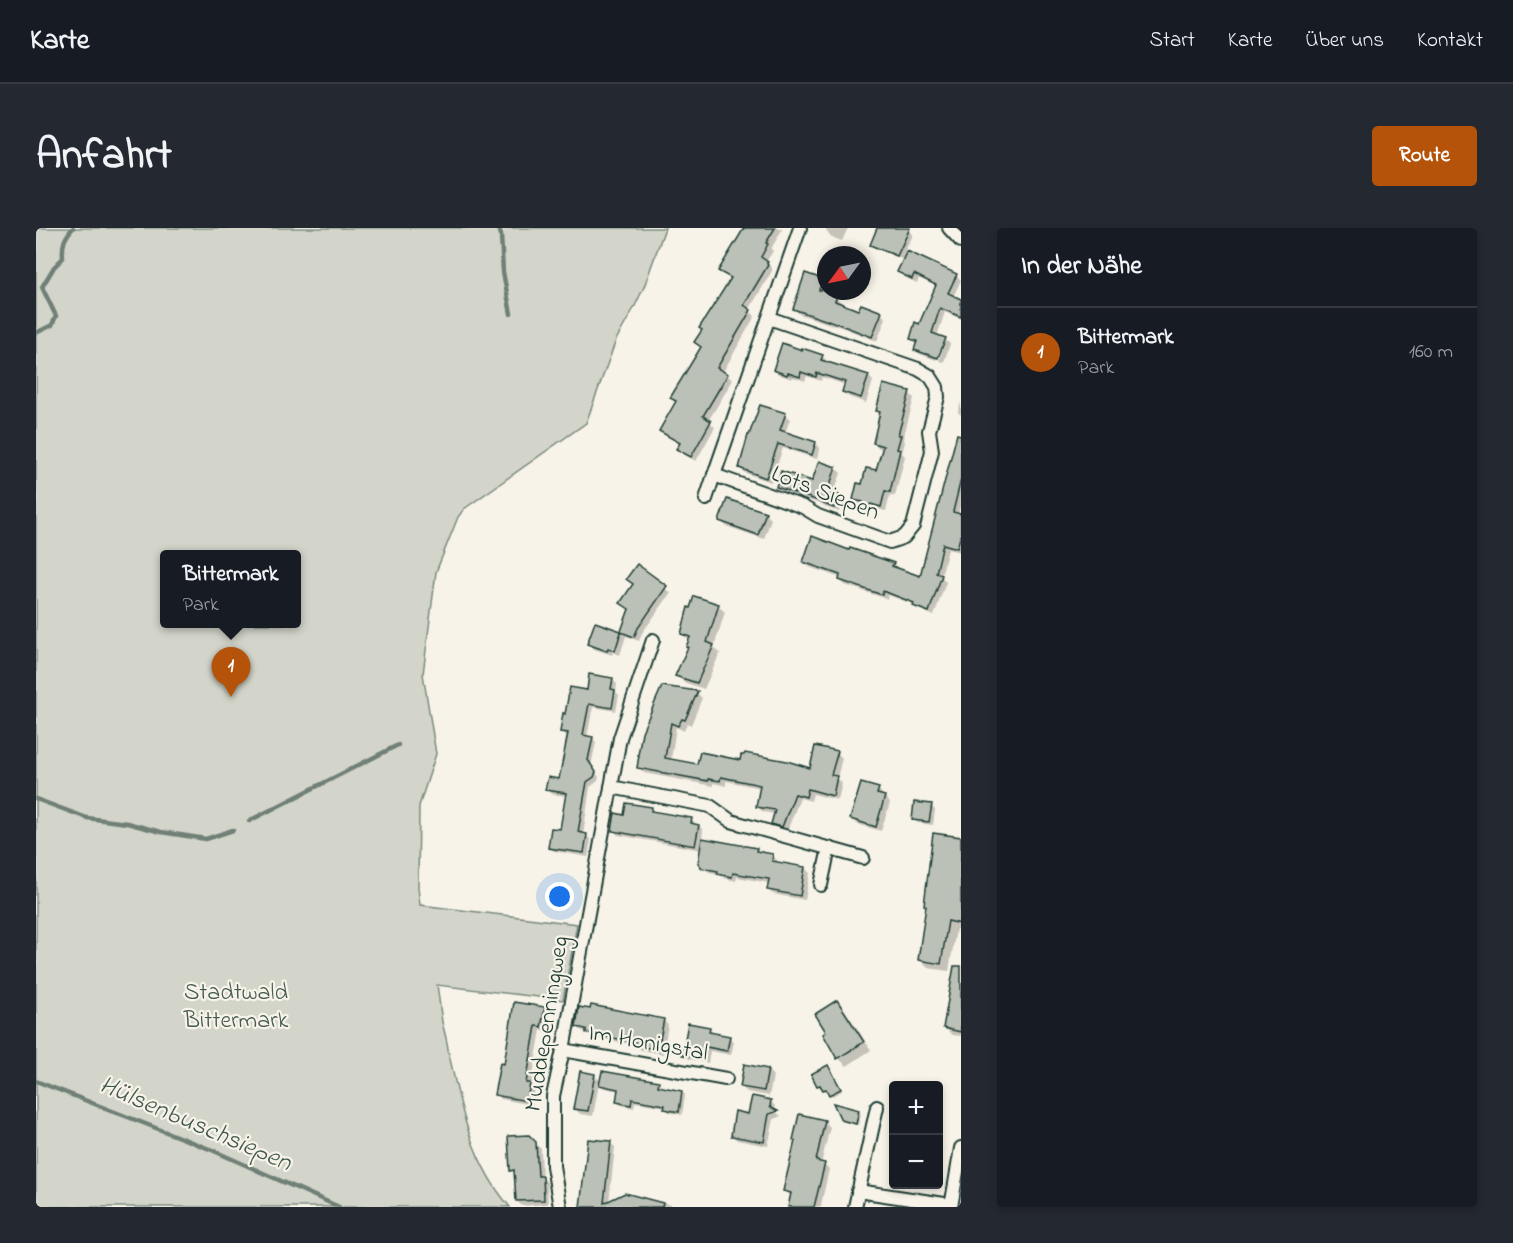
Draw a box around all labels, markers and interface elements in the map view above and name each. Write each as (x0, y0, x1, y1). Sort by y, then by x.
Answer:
text: Karte (30, 21, 89, 62)
text: Start (1149, 26, 1195, 56)
text: Karte (1228, 26, 1272, 56)
text: Über uns (1305, 26, 1384, 56)
text: Kontakt (1417, 26, 1483, 56)
text: Anfahrt (36, 126, 172, 187)
button: Route (1372, 126, 1477, 186)
north arrow (817, 246, 871, 300)
text: In der Nähe (1021, 248, 1142, 286)
text: Bittermark (1078, 322, 1174, 354)
text: 1 (1037, 338, 1044, 367)
text: 160 m (1409, 338, 1453, 367)
text: Park (1078, 354, 1114, 383)
street label: Lots Siepen (766, 457, 884, 531)
popup (160, 550, 301, 628)
text: Bittermark (183, 559, 278, 591)
text: Park (183, 591, 219, 620)
pin: 1 (212, 648, 250, 697)
your location (545, 882, 574, 911)
street label: Muddepenningweg (517, 934, 579, 1114)
park label: Stadtwald Bittermark (183, 976, 289, 1039)
street label: Im Honigstal (585, 1016, 711, 1072)
water label: Hülsenbuschsiepen (93, 1067, 298, 1183)
map controls (889, 1081, 943, 1189)
button: + (889, 1081, 943, 1135)
button: − (889, 1135, 943, 1189)

